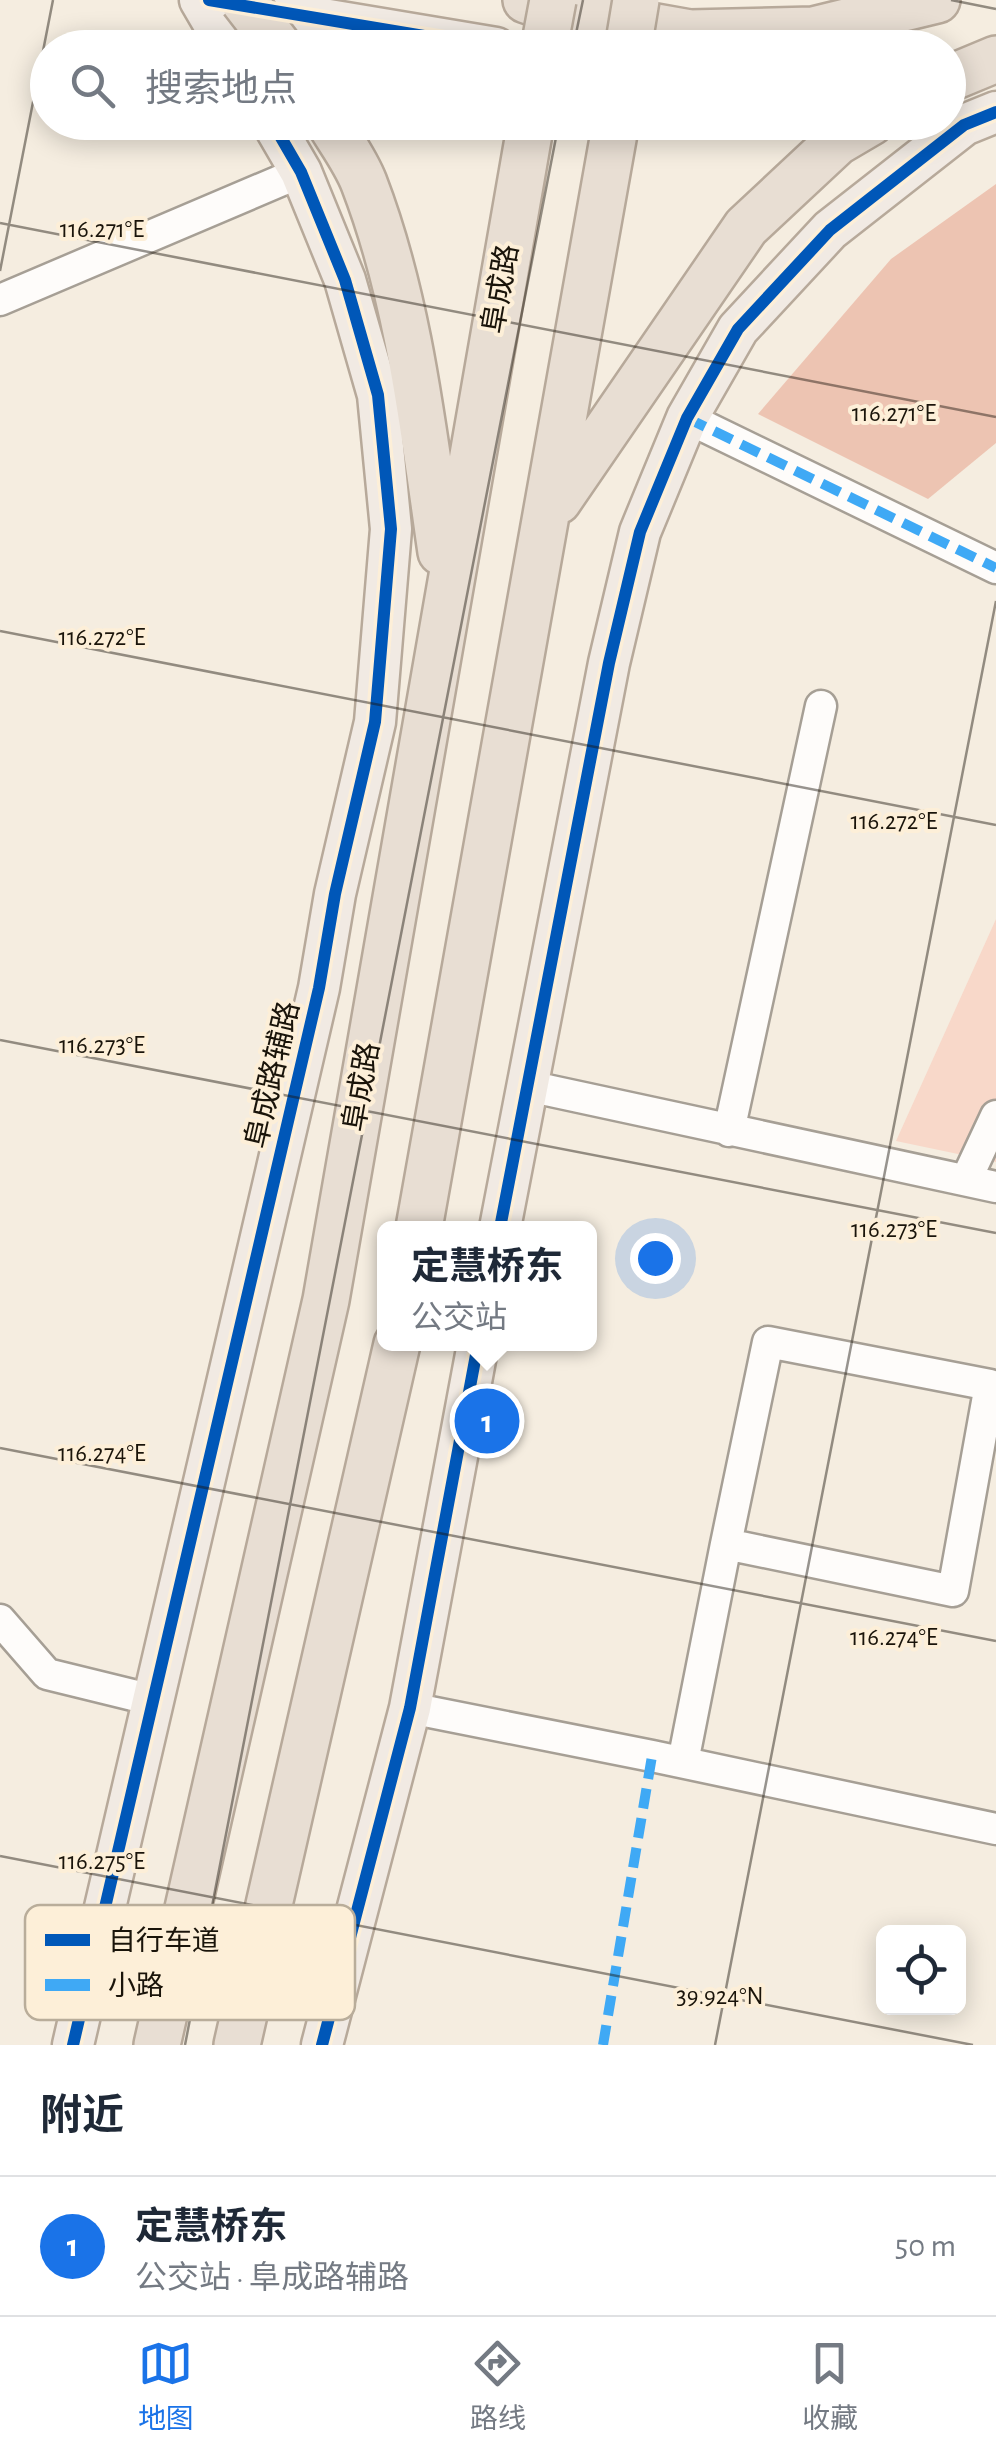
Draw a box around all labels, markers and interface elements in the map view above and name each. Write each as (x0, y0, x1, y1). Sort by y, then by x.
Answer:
search box (30, 30, 966, 140)
icon: search (65, 58, 120, 113)
text: 搜索地点 (145, 71, 297, 109)
text: 116.271°E (60, 217, 144, 242)
street label: 阜成路 (476, 242, 524, 336)
text: 116.271°E (852, 401, 936, 426)
text: 116.272°E (58, 625, 146, 650)
text: 116.272°E (850, 809, 938, 834)
street label: 阜成路辅路 (240, 998, 304, 1151)
text: 116.273°E (59, 1033, 145, 1058)
street label: 阜成路 (337, 1040, 385, 1134)
text: 116.273°E (851, 1217, 937, 1242)
popup (377, 1221, 597, 1351)
your location (630, 1233, 681, 1284)
text: 定慧桥东 (411, 1249, 563, 1287)
text: 公交站 (411, 1302, 507, 1334)
pin: 1 (454, 1384, 520, 1458)
text: 116.274°E (58, 1441, 146, 1466)
text: 116.274°E (850, 1625, 938, 1650)
text: 116.275°E (59, 1849, 145, 1874)
legend (25, 1905, 355, 2020)
map controls (876, 1925, 966, 2015)
button: locate (876, 1925, 966, 2015)
text: 自行车道 (108, 1926, 220, 1956)
text: 小路 (108, 1971, 164, 2001)
text: 39.924°N (676, 1984, 764, 2009)
text: 附近 (40, 2095, 124, 2137)
text: 定慧桥东 (135, 2209, 287, 2247)
text: 1 (67, 2230, 78, 2262)
text: 50 m (895, 2230, 956, 2262)
text: 公交站 · 阜成路辅路 (135, 2262, 409, 2294)
tab: 地图 (138, 2336, 194, 2437)
tab: 路线 (470, 2336, 526, 2437)
tab: 收藏 (802, 2336, 858, 2437)

